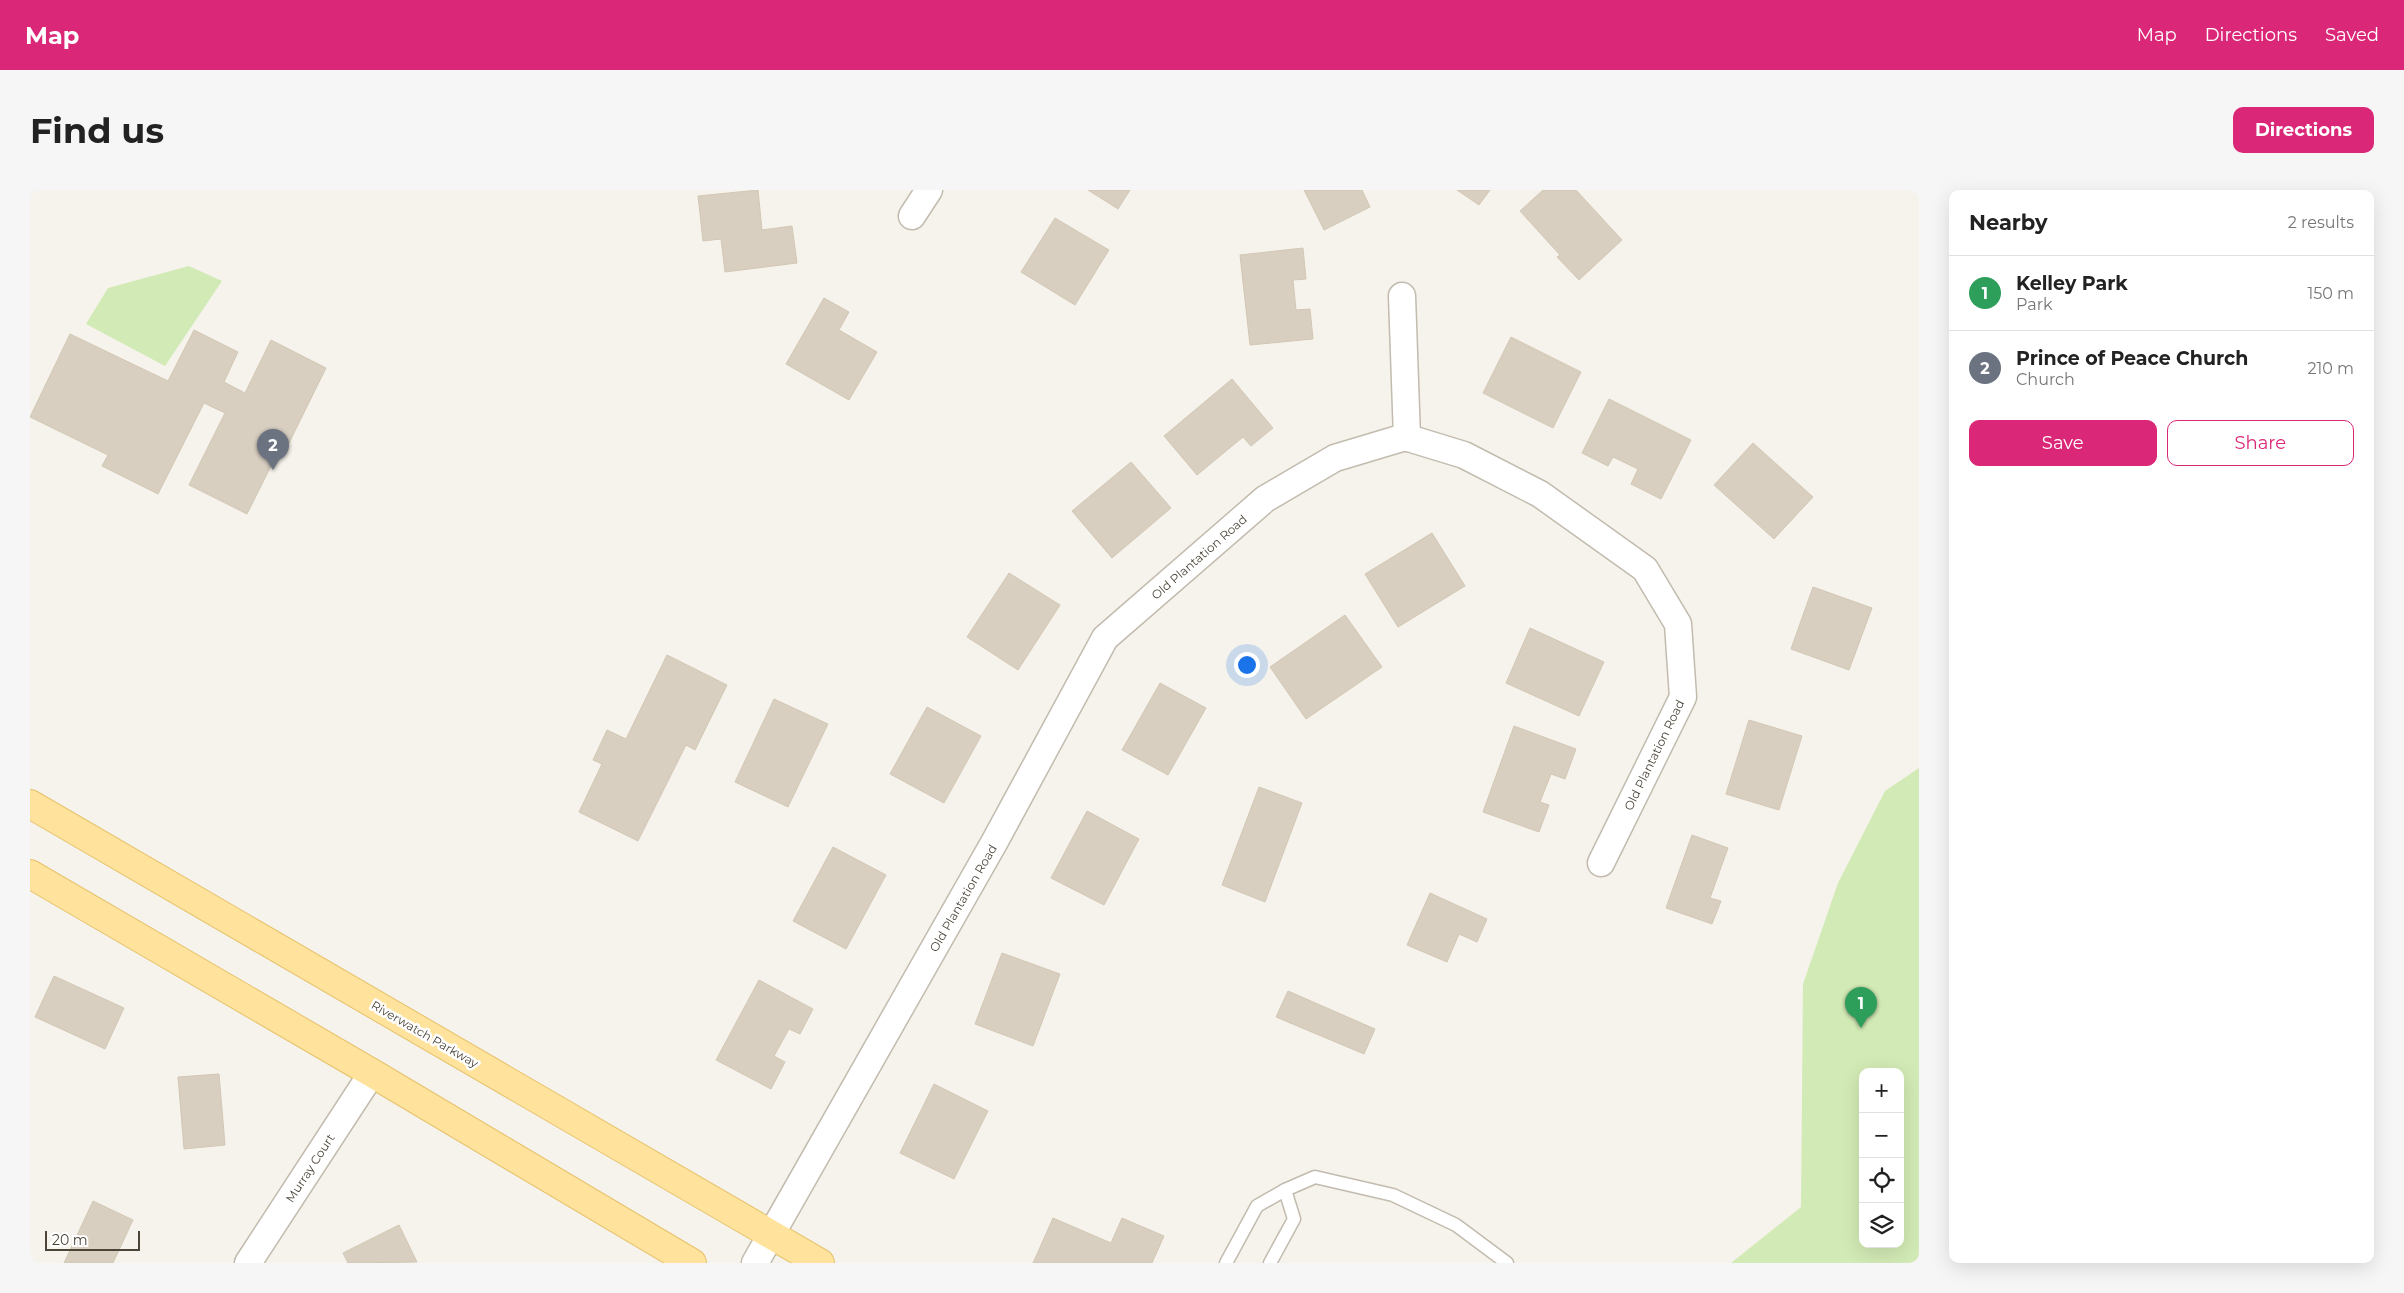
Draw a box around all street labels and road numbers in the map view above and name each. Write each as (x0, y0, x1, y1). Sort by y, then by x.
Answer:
street label: Old Plantation Road (1148, 511, 1250, 603)
street label: Old Plantation Road (1621, 697, 1687, 813)
street label: Old Plantation Road (926, 842, 1000, 954)
street label: Riverwatch Parkway (369, 997, 482, 1071)
street label: Murray Court (282, 1131, 338, 1205)

